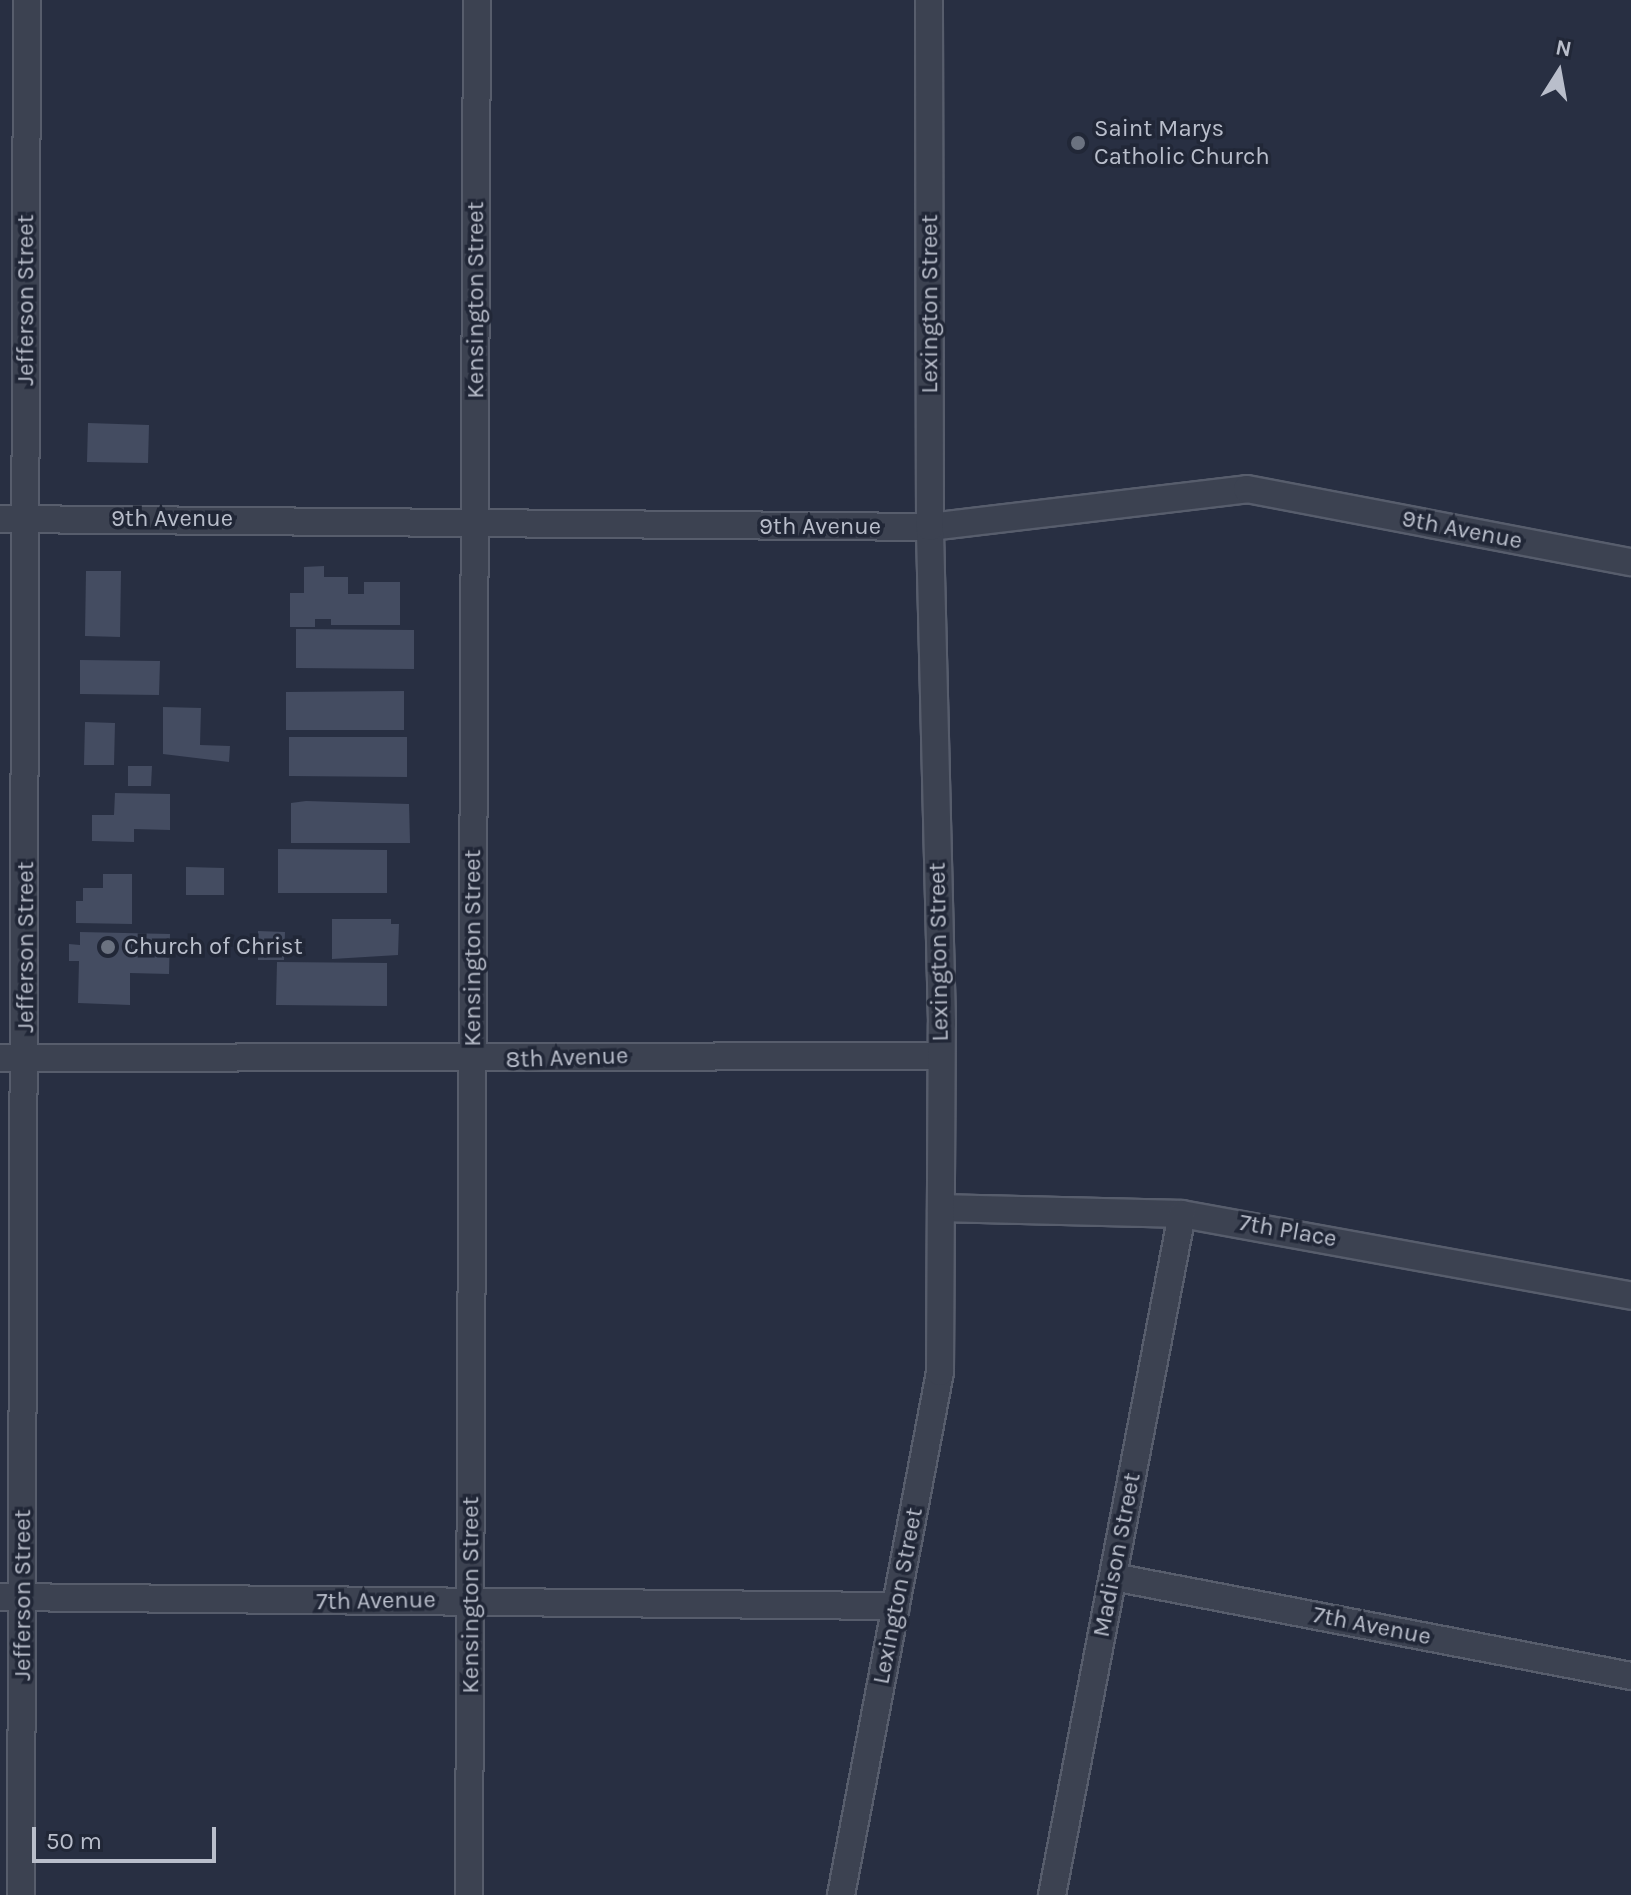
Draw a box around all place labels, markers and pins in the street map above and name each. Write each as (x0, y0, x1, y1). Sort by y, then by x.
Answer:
place label: Saint Marys Catholic Church (1094, 115, 1270, 171)
marker: Saint Marys Catholic Church (1069, 134, 1087, 152)
place label: Church of Christ (124, 933, 303, 961)
marker: Church of Christ (99, 938, 117, 956)

